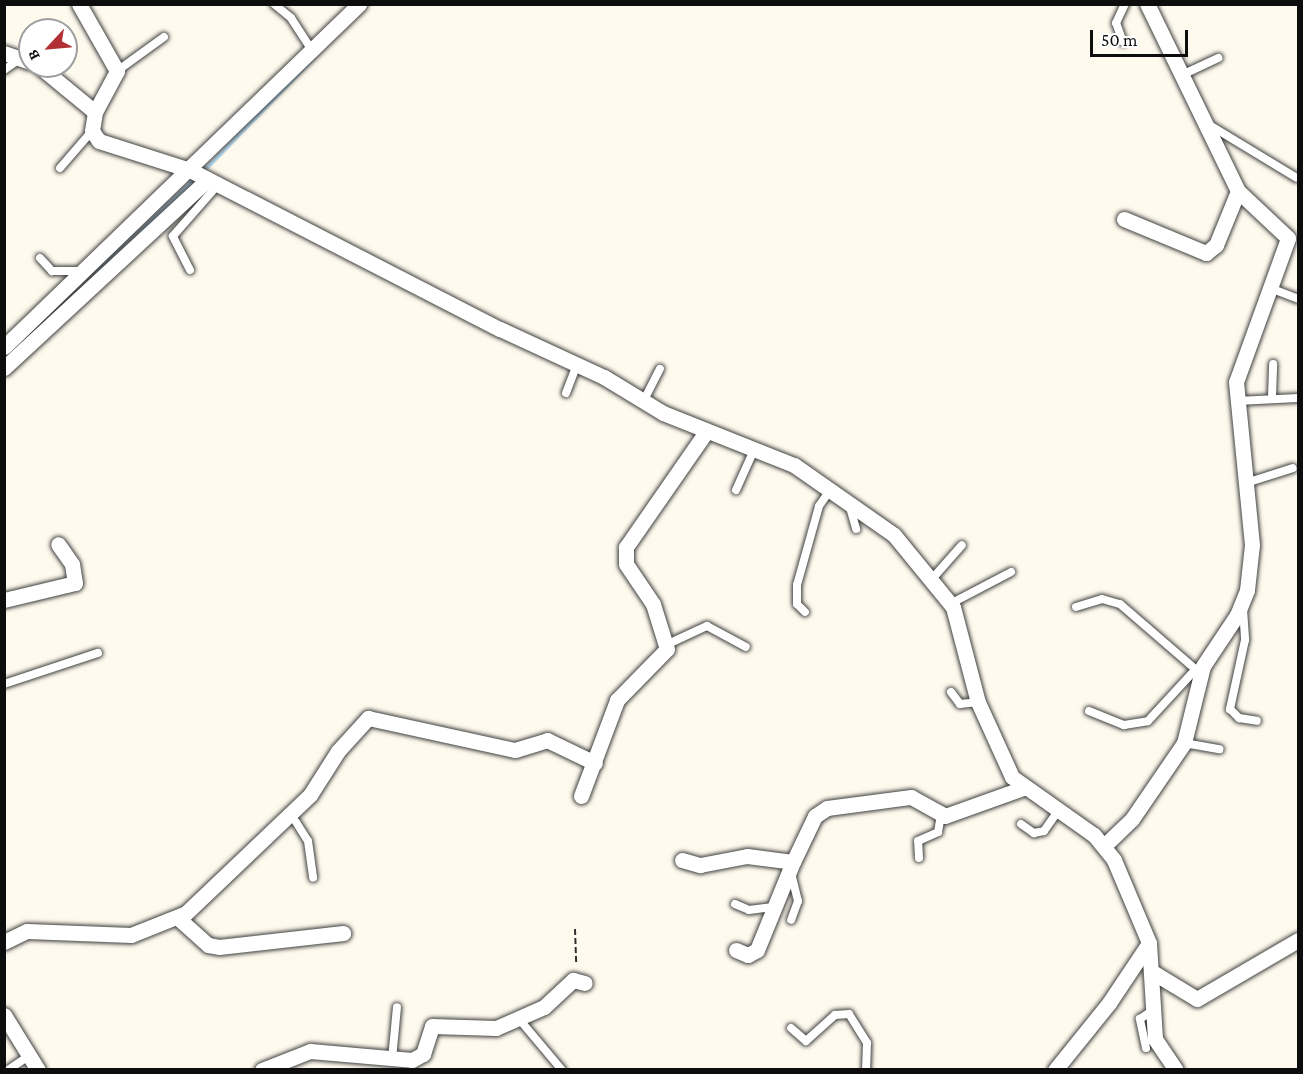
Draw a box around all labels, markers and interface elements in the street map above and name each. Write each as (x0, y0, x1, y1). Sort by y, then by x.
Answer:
north arrow (18, 18, 78, 78)
scale bar (1093, 18, 1190, 56)
text: 50 m (1101, 30, 1138, 50)
text: B (23, 47, 43, 63)

